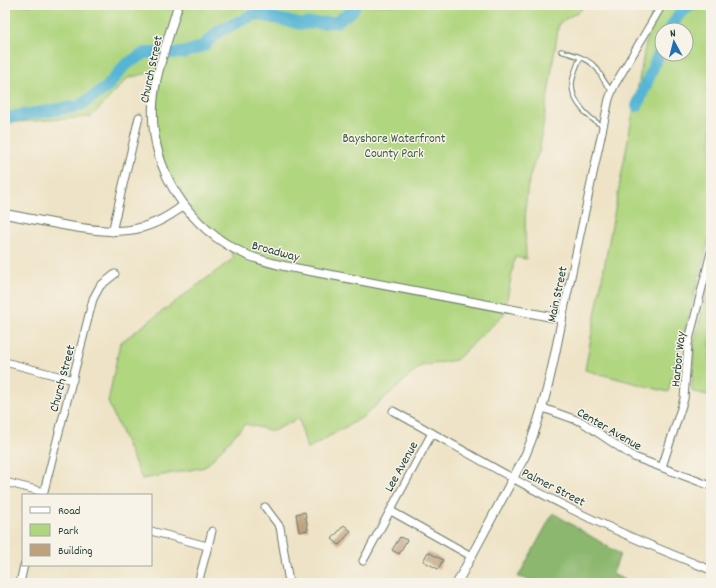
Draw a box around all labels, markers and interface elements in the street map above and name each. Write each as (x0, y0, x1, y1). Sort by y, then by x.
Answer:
north arrow (654, 22, 694, 62)
text: N (669, 26, 677, 42)
street label: Church Street (136, 34, 169, 105)
park label: Bayshore Waterfront County Park (342, 130, 446, 164)
street label: Broadway (249, 237, 302, 268)
street label: Main Street (543, 265, 574, 324)
street label: Harbor Way (667, 330, 692, 388)
street label: Church Street (45, 343, 82, 414)
street label: Center Avenue (573, 404, 645, 457)
street label: Lee Avenue (380, 438, 424, 496)
street label: Palmer Street (518, 464, 588, 512)
legend (22, 494, 152, 566)
text: Road (58, 503, 80, 520)
text: Park (58, 523, 79, 540)
text: Building (58, 543, 93, 560)

